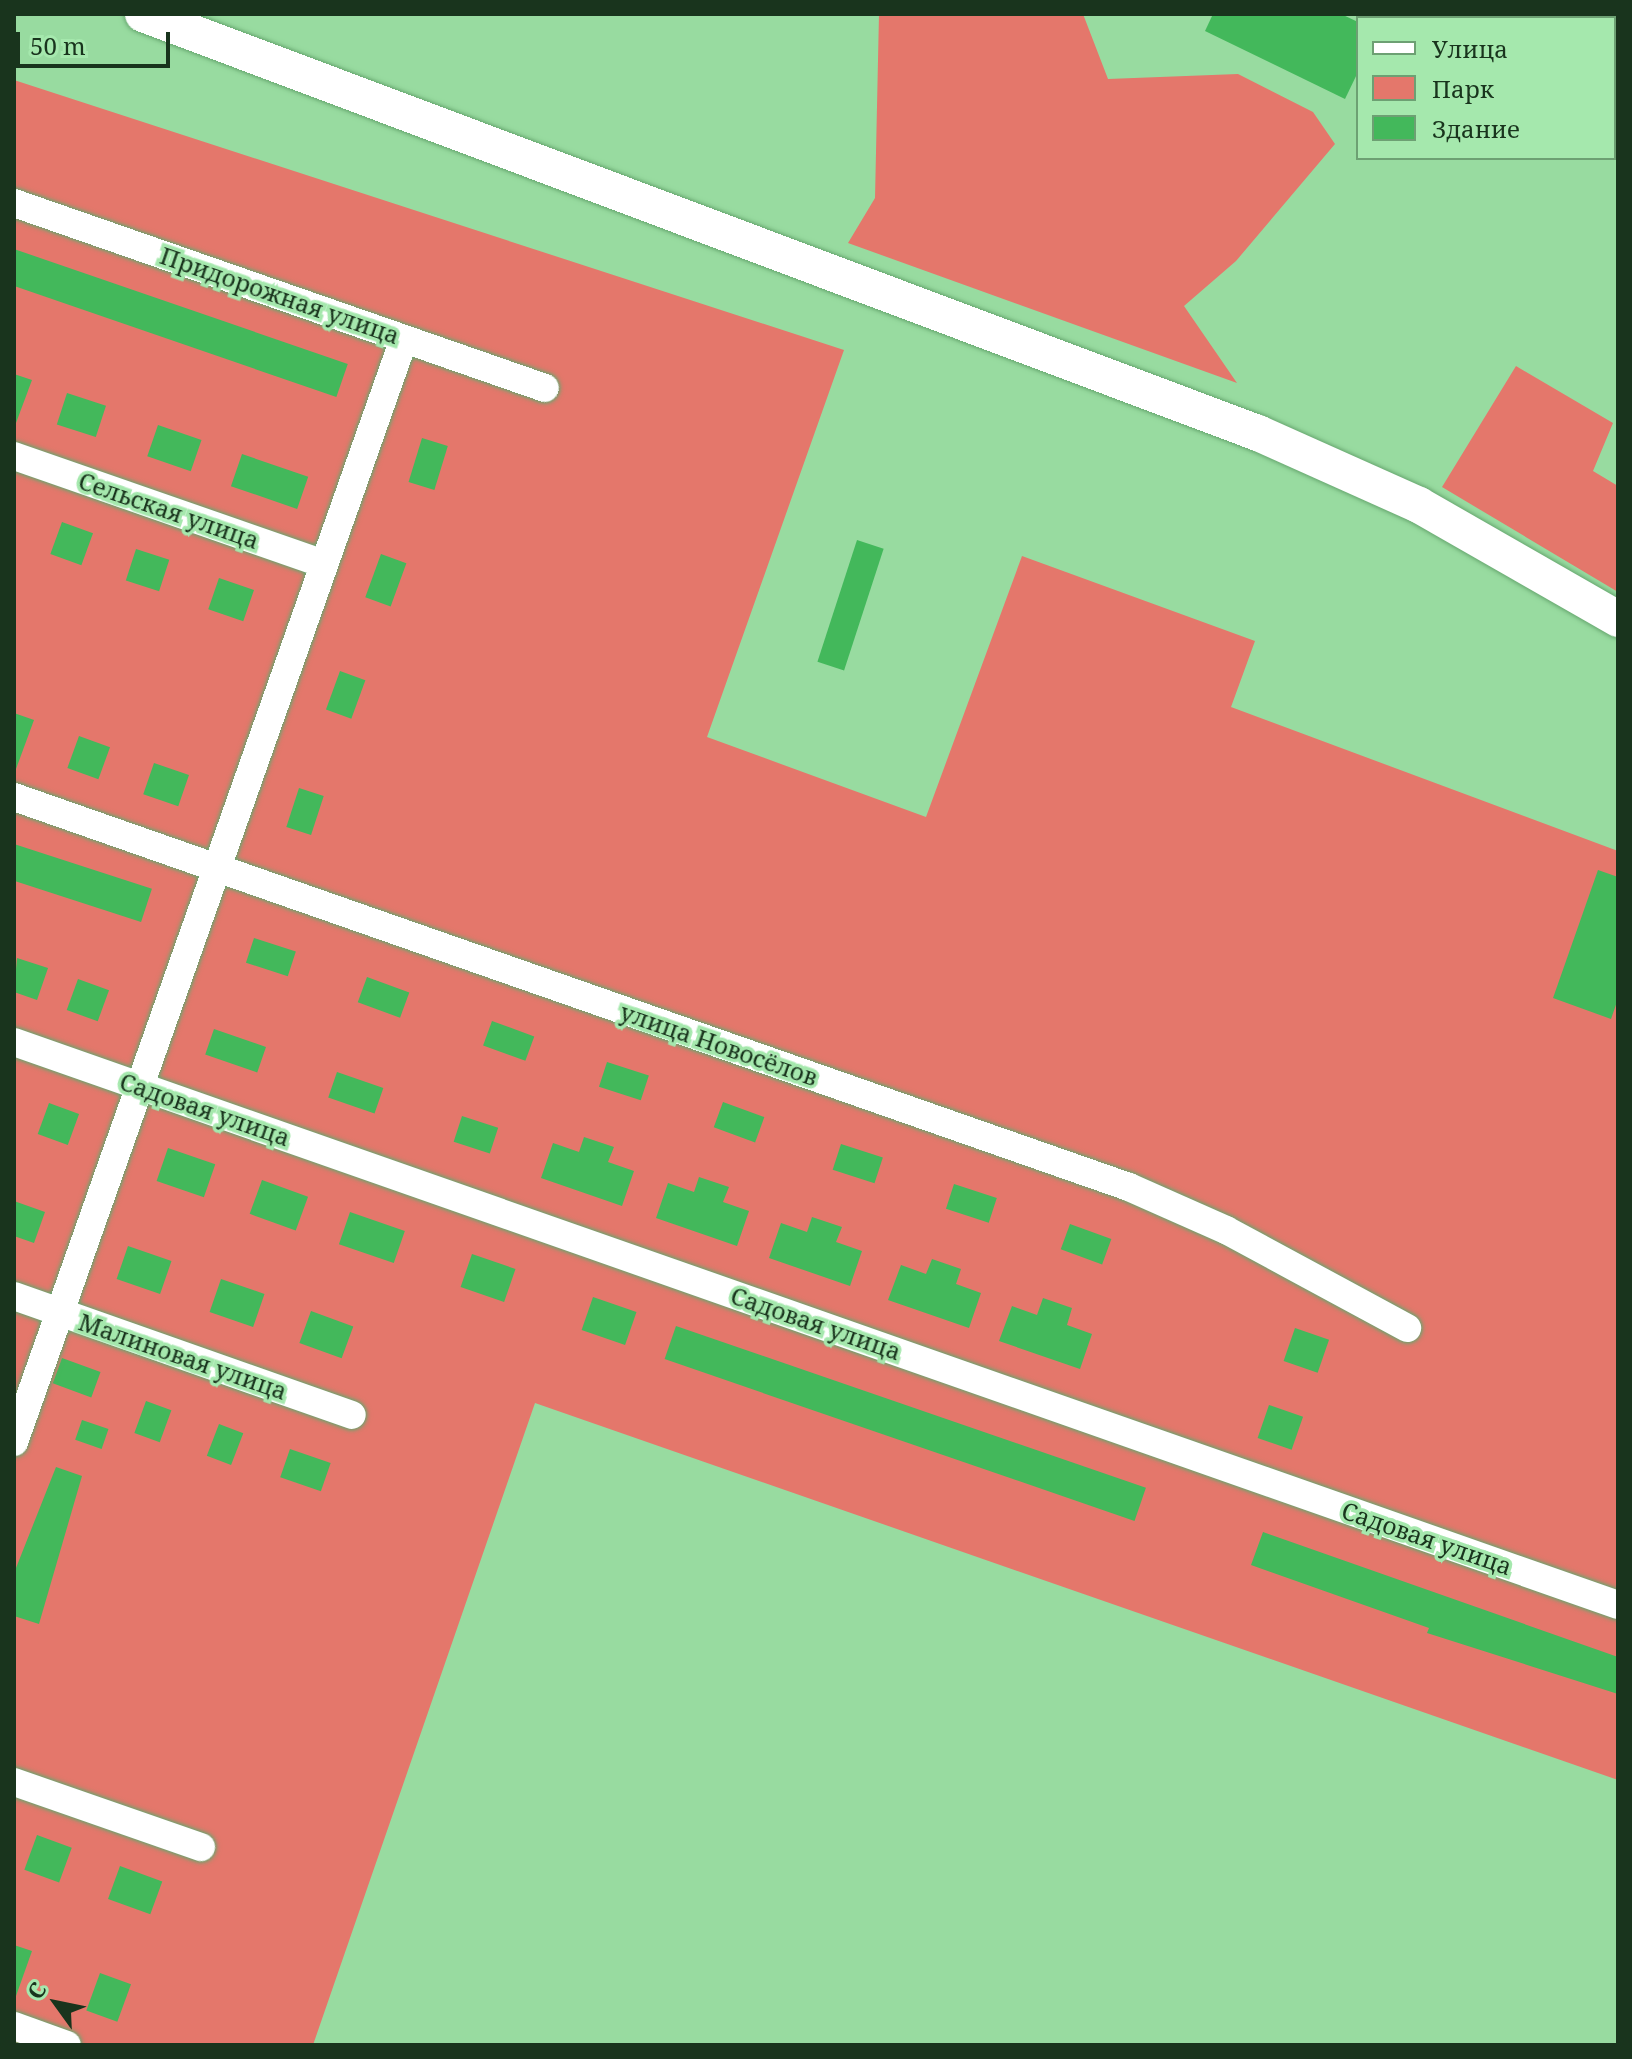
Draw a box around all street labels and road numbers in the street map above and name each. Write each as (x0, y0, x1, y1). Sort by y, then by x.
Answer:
street label: Придорожная улица (157, 240, 403, 350)
street label: Сельская улица (75, 466, 263, 554)
street label: улица Новосёлов (616, 997, 822, 1091)
street label: Садовая улица (116, 1066, 294, 1152)
street label: Садовая улица (727, 1280, 905, 1366)
street label: Малиновая улица (75, 1307, 291, 1405)
street label: Садовая улица (1338, 1495, 1516, 1581)

